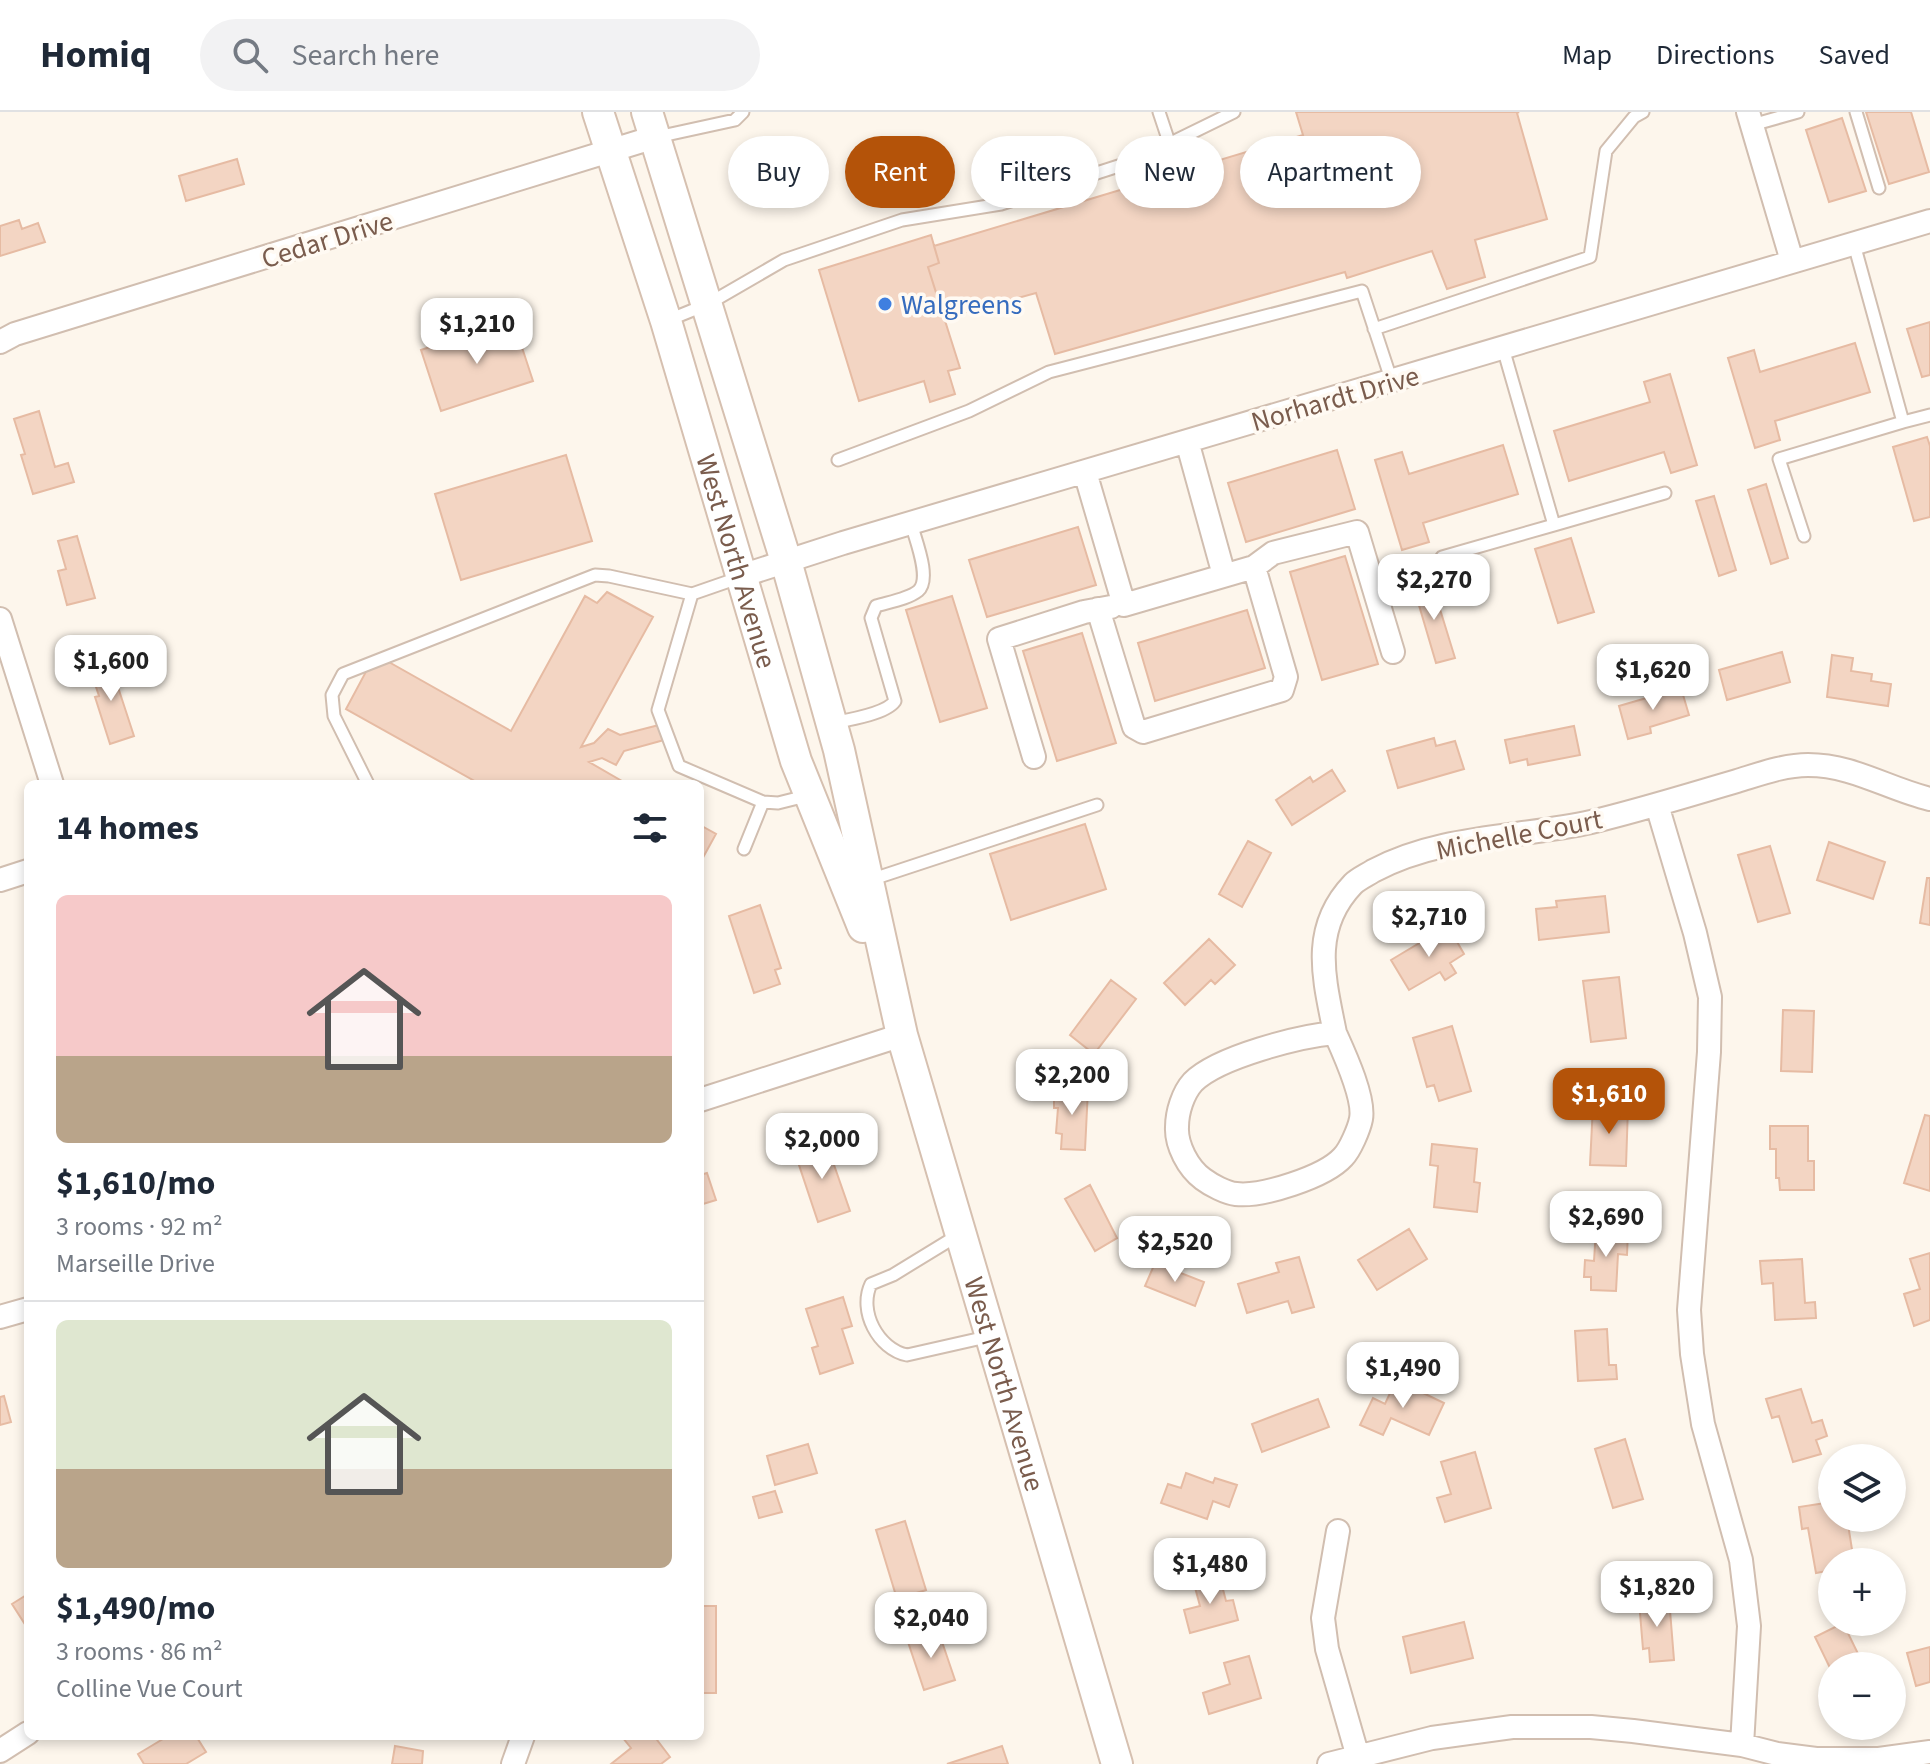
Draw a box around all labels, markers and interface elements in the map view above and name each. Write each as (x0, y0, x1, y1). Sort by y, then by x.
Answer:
search box (200, 19, 760, 91)
text: Homiq (40, 28, 152, 82)
icon: search (228, 33, 272, 77)
text: Search here (292, 34, 439, 77)
text: Map (1562, 35, 1612, 75)
text: Directions (1656, 35, 1775, 75)
text: Saved (1819, 35, 1890, 75)
chip: Buy (728, 136, 829, 208)
chip: Rent (845, 136, 955, 208)
chip: Filters (971, 136, 1099, 208)
chip: New (1115, 136, 1224, 208)
chip: Apartment (1240, 136, 1421, 208)
street label: Cedar Drive (257, 201, 398, 279)
place label: Walgreens (901, 285, 1022, 325)
marker: Walgreens (876, 295, 894, 313)
pin: $1,210 (412, 298, 542, 366)
text: $1,210 (439, 305, 515, 342)
street label: Norhardt Drive (1247, 356, 1424, 442)
street label: West North Avenue (685, 449, 787, 673)
pin: $2,270 (1369, 554, 1499, 622)
text: $2,270 (1396, 561, 1472, 598)
pin: $1,600 (46, 635, 176, 703)
text: $1,600 (73, 642, 149, 679)
pin: $1,620 (1588, 644, 1718, 712)
text: $1,620 (1615, 651, 1691, 688)
street label: Michelle Court (1433, 799, 1606, 871)
text: 14 homes (56, 804, 199, 853)
icon: filters (628, 806, 672, 850)
pin: $2,710 (1364, 891, 1494, 959)
text: $2,710 (1391, 898, 1467, 935)
icon: home (292, 947, 436, 1091)
pin: $2,200 (1007, 1049, 1137, 1117)
text: $2,200 (1034, 1056, 1110, 1093)
pin: $1,610 (1544, 1068, 1674, 1136)
text: $1,610 (1571, 1075, 1647, 1112)
pin: $2,000 (757, 1113, 887, 1181)
text: $2,000 (784, 1120, 860, 1157)
text: $1,610/mo (56, 1159, 216, 1208)
pin: $2,690 (1541, 1191, 1671, 1259)
text: $2,690 (1568, 1198, 1644, 1235)
text: 3 rooms · 92 m² (56, 1208, 223, 1245)
pin: $2,520 (1110, 1216, 1240, 1284)
text: $2,520 (1137, 1223, 1213, 1260)
text: Marseille Drive (56, 1245, 215, 1282)
street label: West North Avenue (953, 1272, 1055, 1496)
pin: $1,490 (1338, 1342, 1468, 1410)
text: $1,490 (1365, 1349, 1441, 1386)
icon: home (292, 1372, 436, 1516)
map controls (1818, 1444, 1906, 1740)
button: layers (1818, 1444, 1906, 1532)
pin: $1,480 (1145, 1538, 1275, 1606)
text: $1,480 (1172, 1545, 1248, 1582)
button: + (1818, 1548, 1906, 1636)
pin: $1,820 (1592, 1561, 1722, 1629)
text: $1,820 (1619, 1568, 1695, 1605)
text: $1,490/mo (56, 1584, 216, 1633)
pin: $2,040 (866, 1592, 996, 1660)
text: $2,040 (893, 1599, 969, 1636)
text: 3 rooms · 86 m² (56, 1633, 223, 1670)
button: − (1818, 1652, 1906, 1740)
text: Colline Vue Court (56, 1670, 243, 1707)

